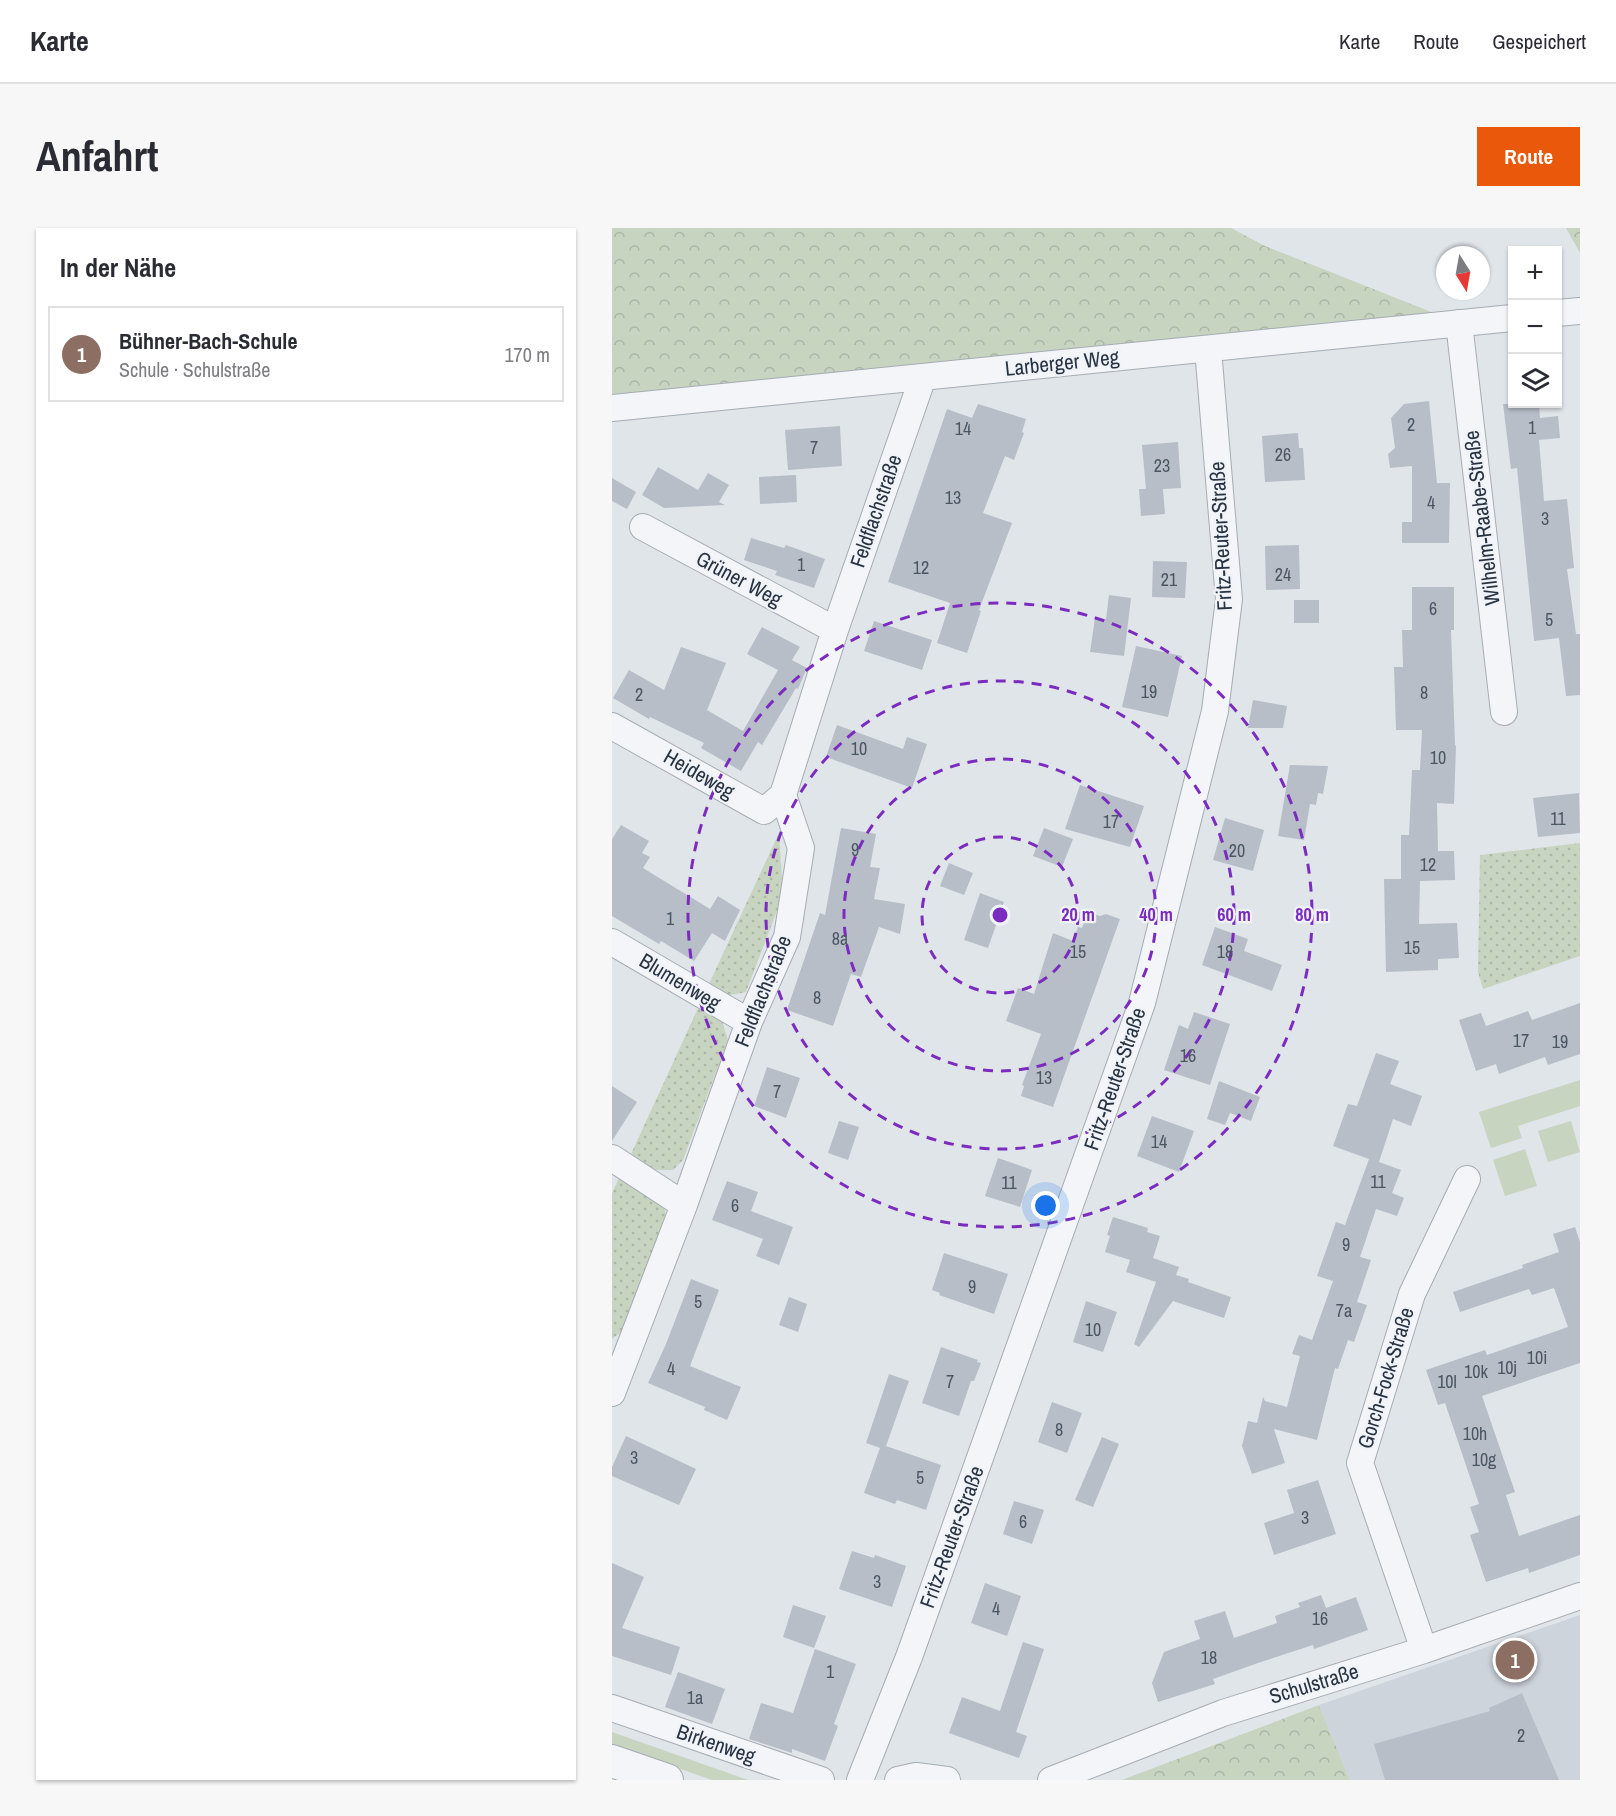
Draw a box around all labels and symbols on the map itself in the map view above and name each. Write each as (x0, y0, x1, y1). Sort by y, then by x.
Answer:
north arrow (1436, 246, 1490, 300)
street label: Larberger Weg (1003, 342, 1121, 383)
house number: 2 (1407, 412, 1415, 437)
house number: 1 (1528, 415, 1537, 440)
house number: 14 (955, 416, 971, 441)
street label: Wilhelm-Raabe-Straße (1456, 429, 1507, 607)
house number: 7 (810, 435, 818, 460)
house number: 26 (1275, 442, 1291, 467)
street label: Feldflachstraße (843, 450, 908, 571)
house number: 23 (1154, 453, 1170, 478)
street label: Fritz-Reuter-Straße (1202, 461, 1239, 611)
house number: 13 (945, 485, 961, 510)
house number: 4 (1427, 490, 1435, 515)
house number: 3 (1541, 506, 1549, 531)
street label: Grüner Weg (691, 544, 788, 614)
house number: 1 (797, 552, 806, 577)
house number: 12 (913, 555, 929, 580)
house number: 24 (1275, 562, 1291, 587)
house number: 21 (1161, 567, 1178, 592)
house number: 6 (1429, 596, 1437, 621)
house number: 5 (1545, 607, 1553, 632)
house number: 19 (1141, 679, 1157, 704)
house number: 8 (1420, 680, 1428, 705)
house number: 2 (635, 682, 643, 707)
house number: 10 (851, 736, 867, 761)
street label: Heideweg (658, 742, 740, 806)
house number: 10 (1430, 745, 1446, 770)
house number: 11 (1550, 806, 1566, 831)
house number: 17 (1103, 809, 1119, 834)
house number: 9 (851, 837, 859, 862)
house number: 20 (1229, 838, 1245, 863)
house number: 12 (1420, 852, 1436, 877)
text: 20 m (1061, 902, 1095, 927)
text: 40 m (1139, 902, 1173, 927)
text: 60 m (1217, 902, 1251, 927)
text: 80 m (1295, 902, 1329, 927)
centre of rings (990, 905, 1010, 925)
house number: 1 (666, 906, 675, 931)
house number: 8a (832, 926, 848, 951)
street label: Feldflachstraße (727, 931, 798, 1051)
house number: 15 (1404, 935, 1420, 960)
house number: 15 (1070, 939, 1086, 964)
house number: 18 (1217, 939, 1233, 964)
street label: Blumenweg (634, 946, 727, 1017)
house number: 8 (813, 985, 821, 1010)
street label: Fritz-Reuter-Straße (1077, 1004, 1153, 1154)
house number: 17 (1513, 1028, 1529, 1053)
house number: 19 (1552, 1029, 1568, 1054)
house number: 16 (1180, 1043, 1196, 1068)
house number: 13 (1036, 1065, 1052, 1090)
house number: 7 (773, 1079, 781, 1104)
house number: 14 (1151, 1129, 1167, 1154)
house number: 11 (1370, 1169, 1386, 1194)
house number: 11 (1001, 1170, 1017, 1195)
your location (1031, 1191, 1060, 1220)
house number: 6 (731, 1193, 739, 1218)
house number: 9 (1342, 1232, 1350, 1257)
house number: 9 (968, 1274, 976, 1299)
house number: 5 (694, 1289, 702, 1314)
house number: 7a (1336, 1298, 1352, 1323)
street label: Gorch-Fock-Straße (1350, 1304, 1421, 1452)
house number: 10 (1085, 1317, 1101, 1342)
house number: 10i (1527, 1345, 1547, 1370)
house number: 10j (1497, 1355, 1517, 1380)
house number: 4 (667, 1356, 675, 1381)
house number: 10k (1464, 1359, 1489, 1384)
house number: 7 (946, 1369, 954, 1394)
house number: 10l (1437, 1369, 1457, 1394)
house number: 8 (1055, 1417, 1063, 1442)
house number: 10h (1463, 1421, 1487, 1446)
house number: 3 (630, 1445, 638, 1470)
house number: 10g (1472, 1447, 1497, 1472)
street label: Fritz-Reuter-Straße (912, 1462, 991, 1612)
house number: 5 (916, 1465, 924, 1490)
house number: 3 (1301, 1505, 1309, 1530)
house number: 6 (1019, 1509, 1027, 1534)
house number: 3 (873, 1569, 881, 1594)
house number: 4 (992, 1596, 1000, 1621)
house number: 16 (1312, 1606, 1328, 1631)
pin: 1 (1496, 1638, 1534, 1682)
house number: 18 (1201, 1645, 1217, 1670)
street label: Schulstraße (1266, 1656, 1362, 1711)
house number: 1 (826, 1659, 835, 1684)
house number: 1a (687, 1685, 703, 1710)
street label: Birkenweg (673, 1717, 760, 1771)
house number: 2 (1517, 1723, 1525, 1748)

